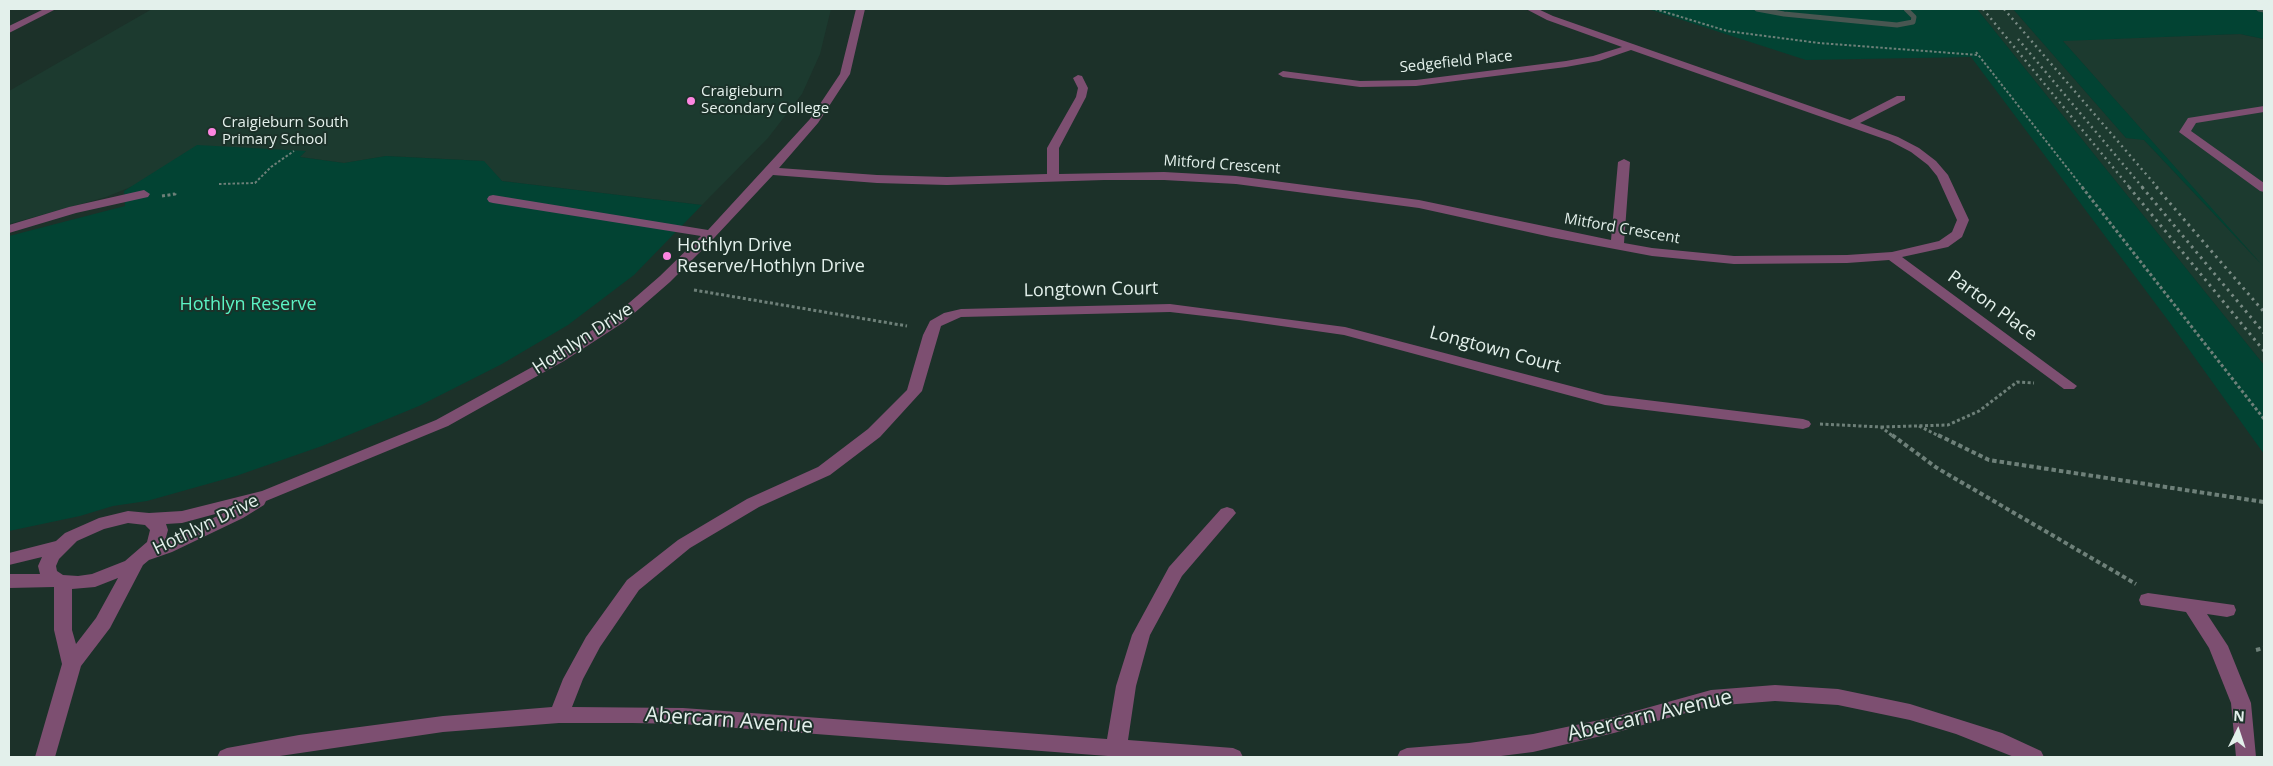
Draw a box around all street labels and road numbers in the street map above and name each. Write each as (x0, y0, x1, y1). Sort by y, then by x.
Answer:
street label: Sedgefield Place (1399, 47, 1513, 77)
street label: Mitford Crescent (1163, 152, 1281, 178)
street label: Mitford Crescent (1563, 210, 1681, 248)
street label: Parton Place (1943, 266, 2041, 346)
street label: Longtown Court (1023, 278, 1159, 302)
street label: Hothlyn Drive (529, 299, 637, 379)
street label: Longtown Court (1427, 322, 1563, 378)
street label: Hothlyn Drive (150, 490, 262, 560)
street label: Abercarn Avenue (1565, 685, 1735, 747)
street label: Abercarn Avenue (644, 703, 814, 739)

